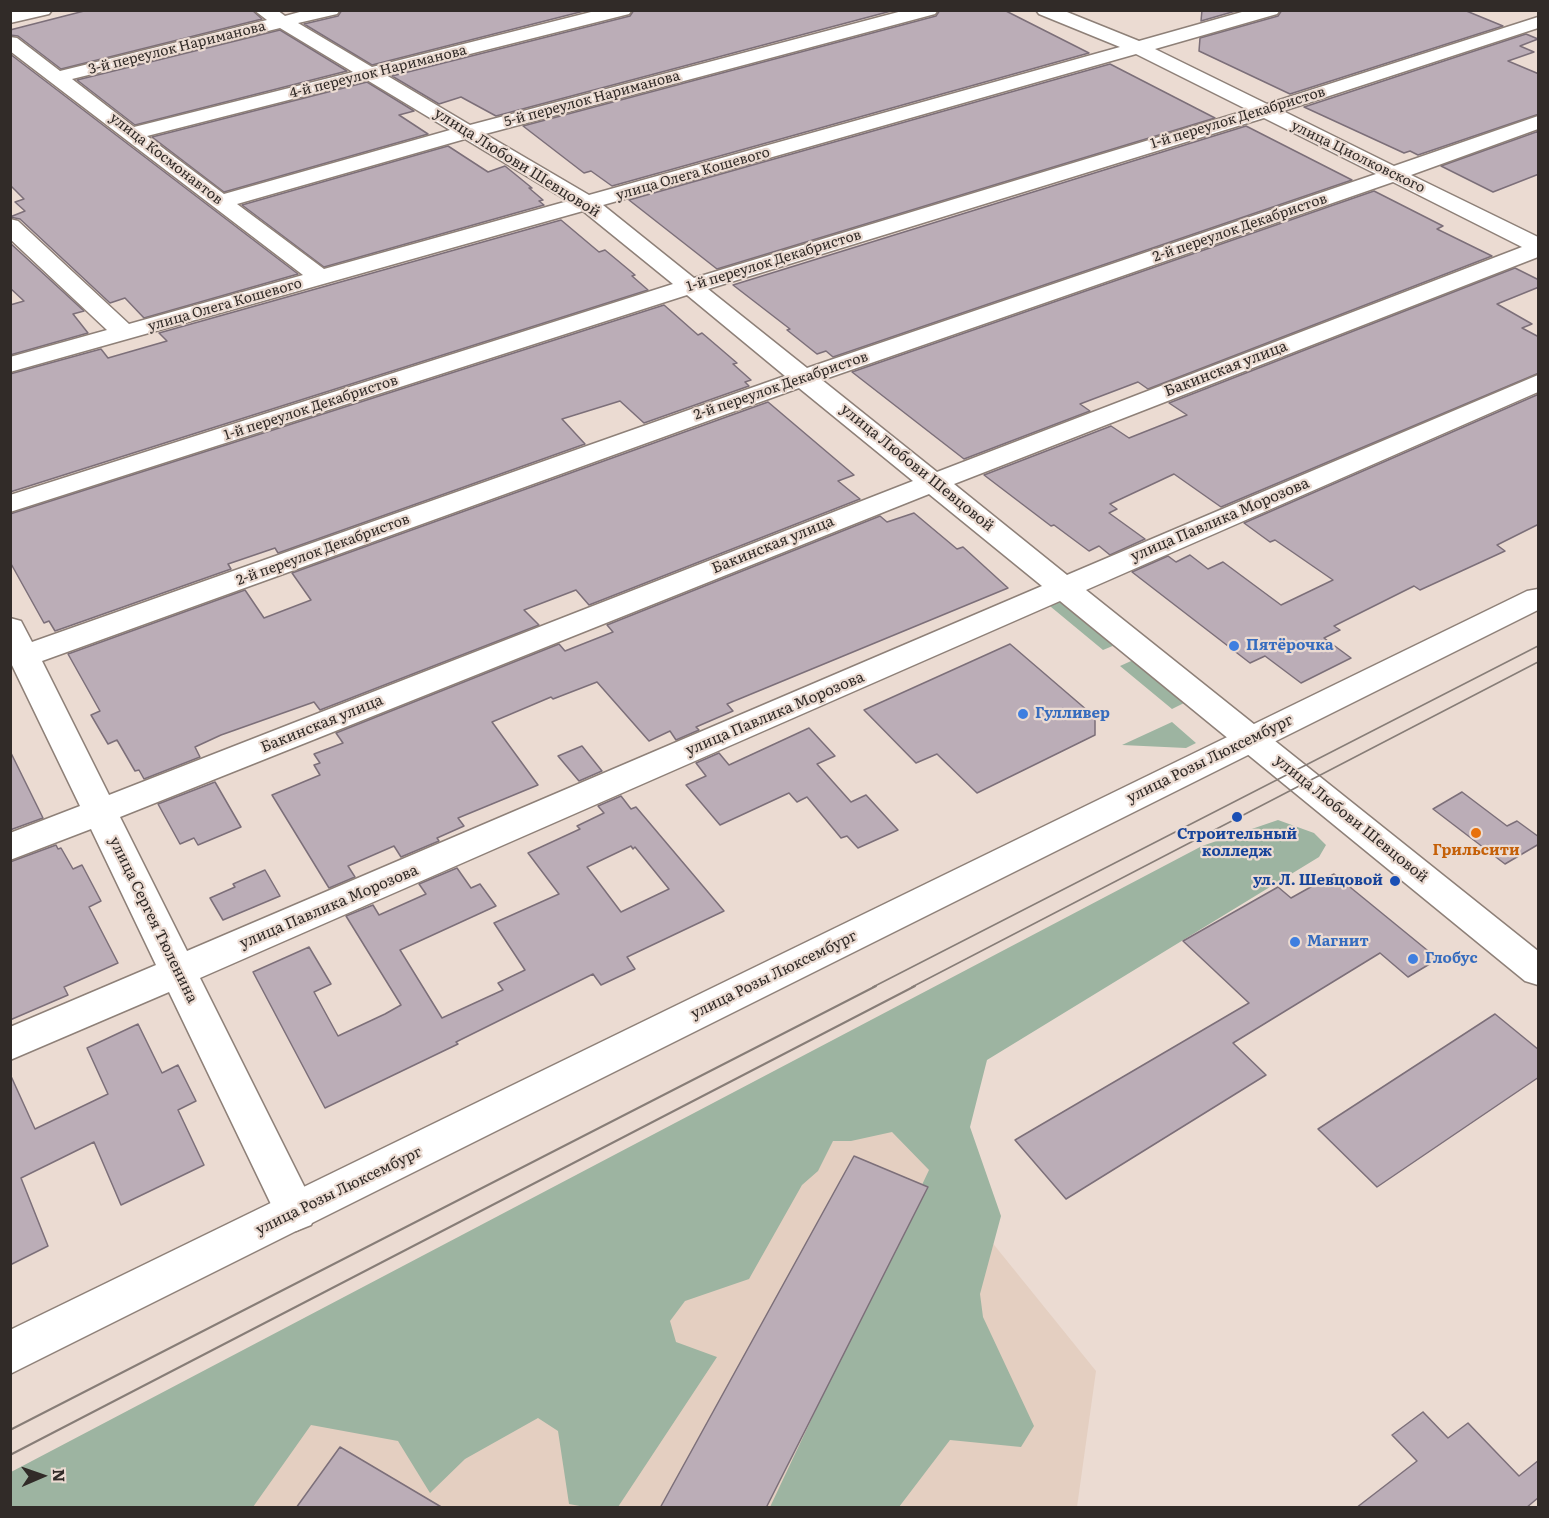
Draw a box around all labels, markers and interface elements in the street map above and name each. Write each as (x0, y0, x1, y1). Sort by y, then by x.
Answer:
street label: 3-й переулок Нариманова (87, 18, 267, 78)
street label: 4-й переулок Нариманова (288, 42, 468, 102)
street label: 5-й переулок Нариманова (502, 67, 682, 131)
street label: 1-й переулок Декабристов (1149, 83, 1327, 153)
street label: улица Любови Шевцовой (431, 104, 603, 222)
street label: улица Космонавтов (106, 110, 226, 208)
street label: улица Циолковского (1288, 117, 1428, 197)
street label: улица Олега Кошевого (614, 144, 772, 204)
street label: 2-й переулок Декабристов (1151, 190, 1329, 266)
street label: 1-й переулок Декабристов (685, 226, 863, 296)
street label: улица Олега Кошевого (146, 275, 304, 335)
street label: Бакинская улица (1162, 337, 1290, 401)
street label: 2-й переулок Декабристов (692, 348, 870, 424)
street label: 1-й переулок Декабристов (222, 372, 400, 444)
street label: улица Любови Шевцовой (837, 400, 997, 536)
street label: улица Павлика Морозова (1128, 474, 1312, 566)
street label: 2-й переулок Декабристов (234, 511, 412, 589)
street label: Бакинская улица (709, 512, 837, 578)
place label: Пятёрочка (1246, 637, 1334, 655)
marker: Пятёрочка (1227, 639, 1241, 653)
street label: улица Павлика Морозова (683, 668, 867, 760)
street label: Бакинская улица (258, 691, 386, 757)
place label: Гулливер (1035, 705, 1110, 723)
marker: Гулливер (1016, 707, 1030, 721)
street label: улица Розы Люксембург (1124, 711, 1296, 807)
street label: улица Любови Шевцовой (1271, 751, 1431, 887)
marker: Строительный колледж (1230, 810, 1244, 824)
place label: Строительный колледж (1177, 826, 1297, 861)
marker: Грильсити (1469, 826, 1483, 840)
street label: улица Сергея Тюленина (105, 834, 201, 1006)
place label: Грильсити (1432, 842, 1520, 860)
street label: улица Павлика Морозова (237, 861, 421, 953)
place label: ул. Л. Шевцовой (1253, 872, 1383, 890)
marker: ул. Л. Шевцовой (1388, 874, 1402, 888)
street label: улица Розы Люксембург (688, 927, 860, 1023)
place label: Магнит (1307, 933, 1369, 951)
marker: Магнит (1288, 935, 1302, 949)
place label: Глобус (1425, 950, 1478, 968)
marker: Глобус (1406, 952, 1420, 966)
street label: улица Розы Люксембург (253, 1143, 425, 1239)
north arrow (12, 1446, 72, 1506)
text: N (48, 1468, 72, 1483)

